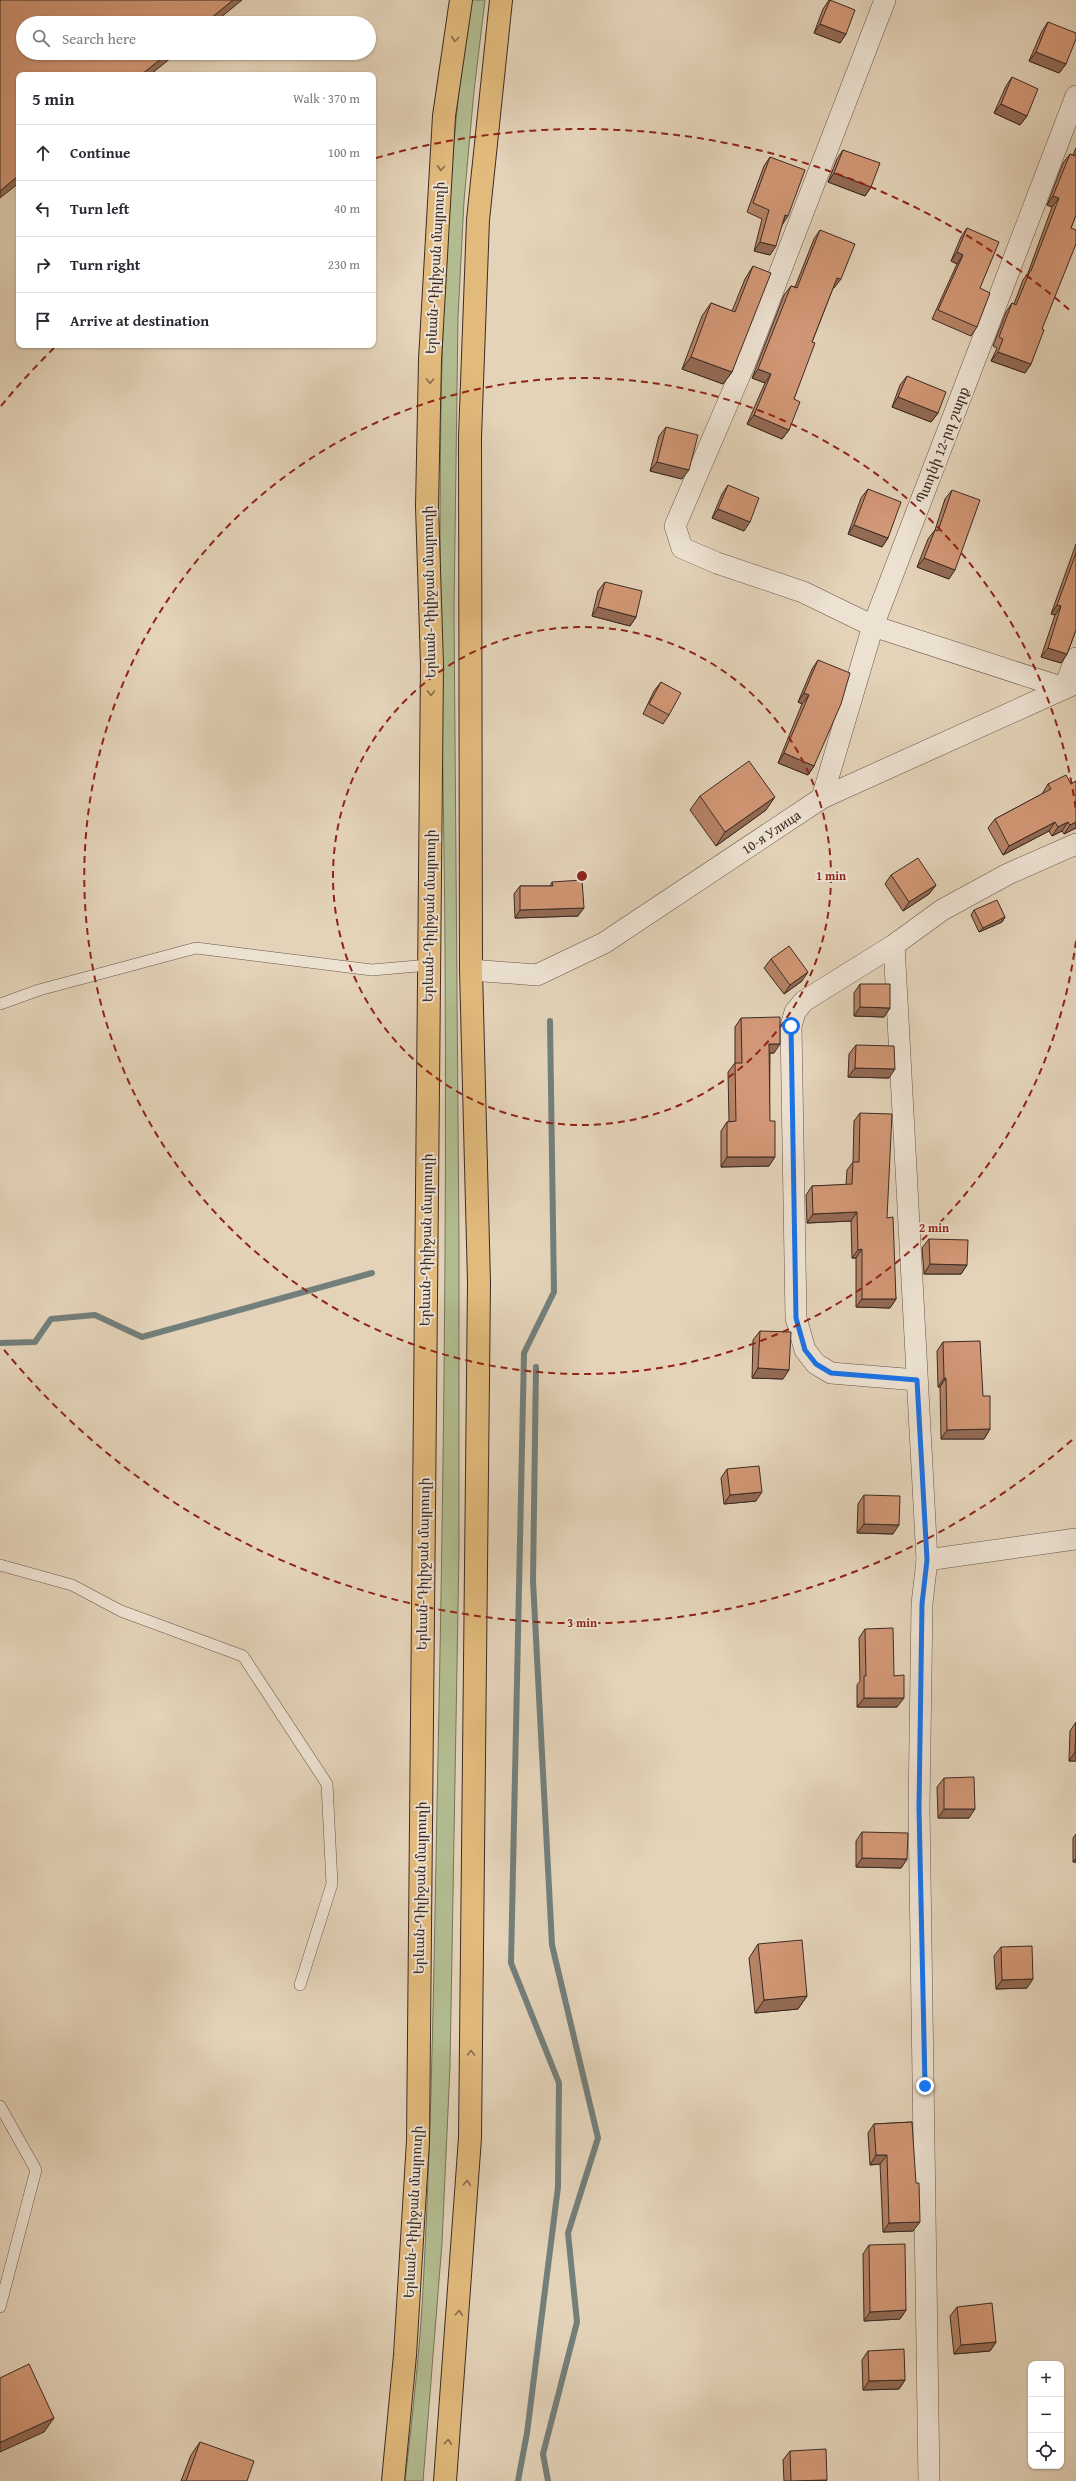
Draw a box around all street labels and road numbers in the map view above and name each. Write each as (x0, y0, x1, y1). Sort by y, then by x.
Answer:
street label: Երևան-Դիլիջան մայրուղի (420, 181, 450, 355)
street label: Պտղնի 12-րդ շարք (910, 384, 974, 506)
street label: Երևան-Դիլիջան մայրուղի (417, 505, 441, 679)
street label: 10-я Улица (737, 805, 805, 859)
street label: Երևան-Դիլիջան մայրուղի (417, 829, 441, 1003)
street label: Երևան-Դիլիջան մայրուղի (414, 1153, 438, 1327)
street label: Երևան-Դիլիջան մայրուղի (411, 1477, 435, 1651)
street label: Երևան-Դիլիջան մայրուղի (408, 1801, 432, 1975)
street label: Երևան-Դիլիջան մայրուղի (398, 2125, 428, 2299)

